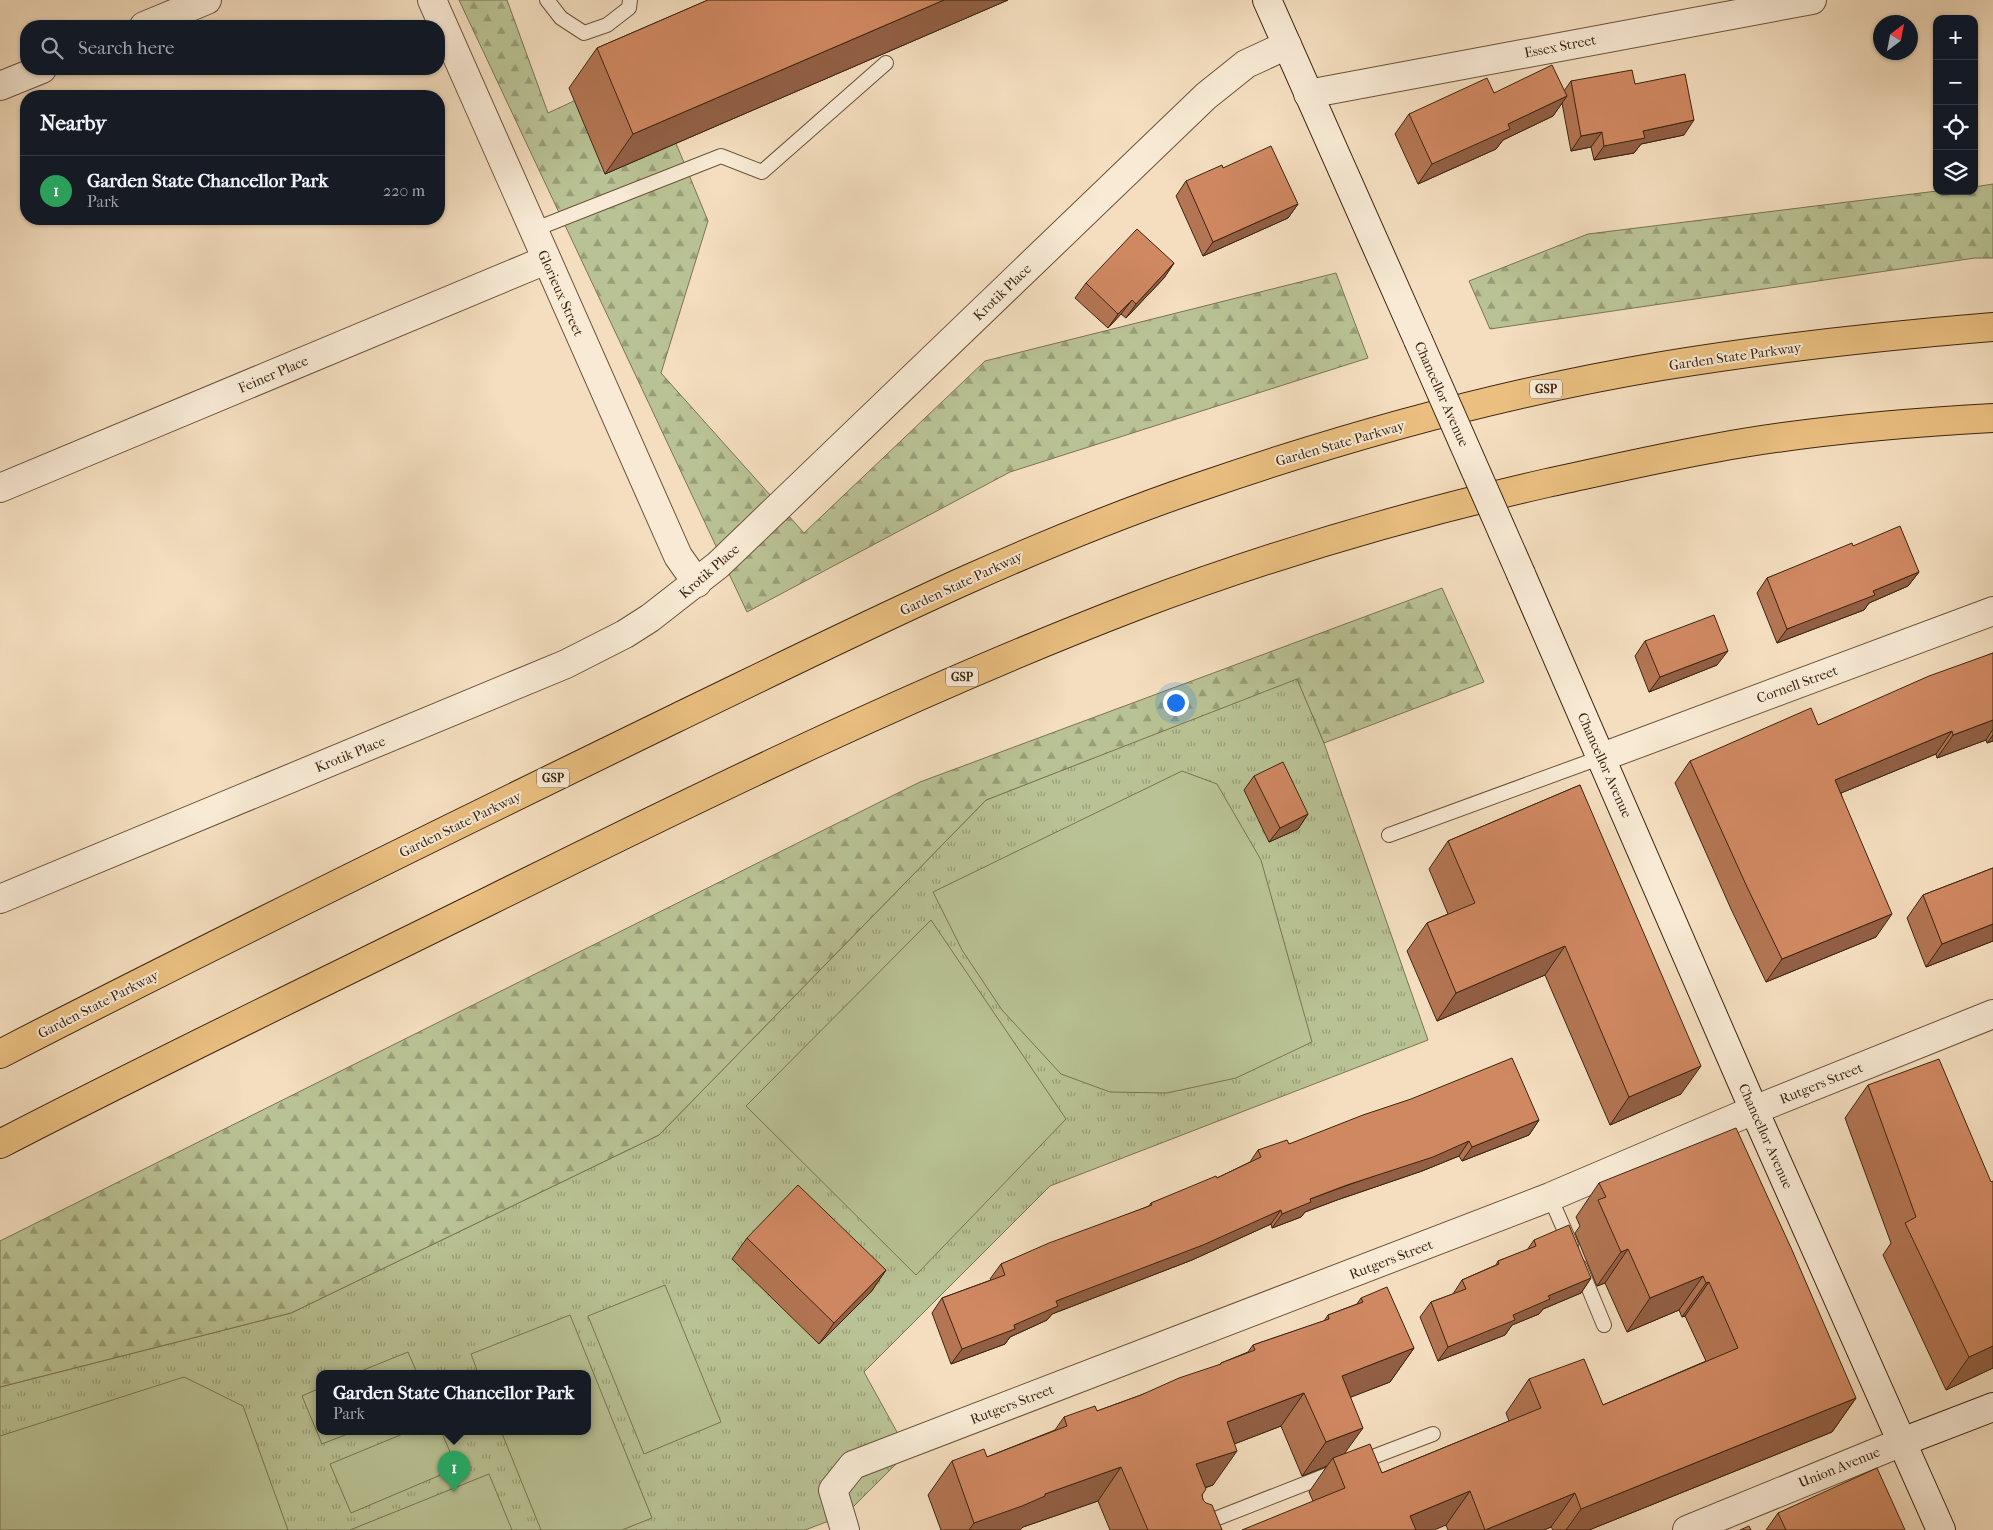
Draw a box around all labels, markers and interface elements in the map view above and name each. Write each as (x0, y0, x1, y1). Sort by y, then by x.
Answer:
north arrow (1873, 15, 1918, 60)
map controls (1933, 15, 1978, 195)
button: + (1933, 15, 1978, 60)
search box (20, 20, 445, 75)
street label: Essex Street (1523, 31, 1598, 62)
icon: search (38, 34, 66, 62)
text: Search here (78, 37, 174, 59)
button: − (1933, 60, 1978, 105)
button: locate (1933, 105, 1978, 150)
text: Nearby (40, 111, 106, 135)
button: layers (1933, 150, 1978, 195)
text: Garden State Chancellor Park (87, 170, 328, 192)
text: 1 (53, 181, 59, 200)
text: 220 m (383, 181, 425, 200)
text: Park (87, 192, 119, 211)
street label: Glorieux Street (534, 247, 587, 339)
street label: Krotik Place (970, 260, 1035, 324)
street label: Chancellor Avenue (1411, 339, 1472, 450)
street label: Garden State Parkway (1668, 339, 1803, 374)
street label: Feiner Place (236, 352, 311, 397)
road number: GSP (1530, 379, 1562, 398)
street label: Garden State Parkway (1274, 417, 1407, 470)
street label: Krotik Place (676, 541, 743, 602)
street label: Garden State Parkway (897, 547, 1026, 619)
street label: Cornell Street (1754, 662, 1840, 707)
road number: GSP (946, 668, 978, 686)
your location (1163, 690, 1189, 716)
street label: Chancellor Avenue (1574, 710, 1635, 821)
street label: Krotik Place (313, 733, 388, 776)
road number: GSP (537, 768, 569, 788)
street label: Garden State Parkway (397, 787, 524, 861)
street label: Garden State Parkway (35, 966, 162, 1042)
street label: Rutgers Street (1777, 1059, 1865, 1108)
street label: Chancellor Avenue (1735, 1081, 1796, 1192)
street label: Rutgers Street (1347, 1236, 1435, 1283)
popup (316, 1370, 591, 1435)
street label: Rutgers Street (968, 1381, 1056, 1428)
text: Garden State Chancellor Park (333, 1382, 574, 1404)
text: Park (333, 1404, 365, 1423)
street label: Union Avenue (1796, 1443, 1882, 1492)
pin: 1 (438, 1451, 470, 1492)

